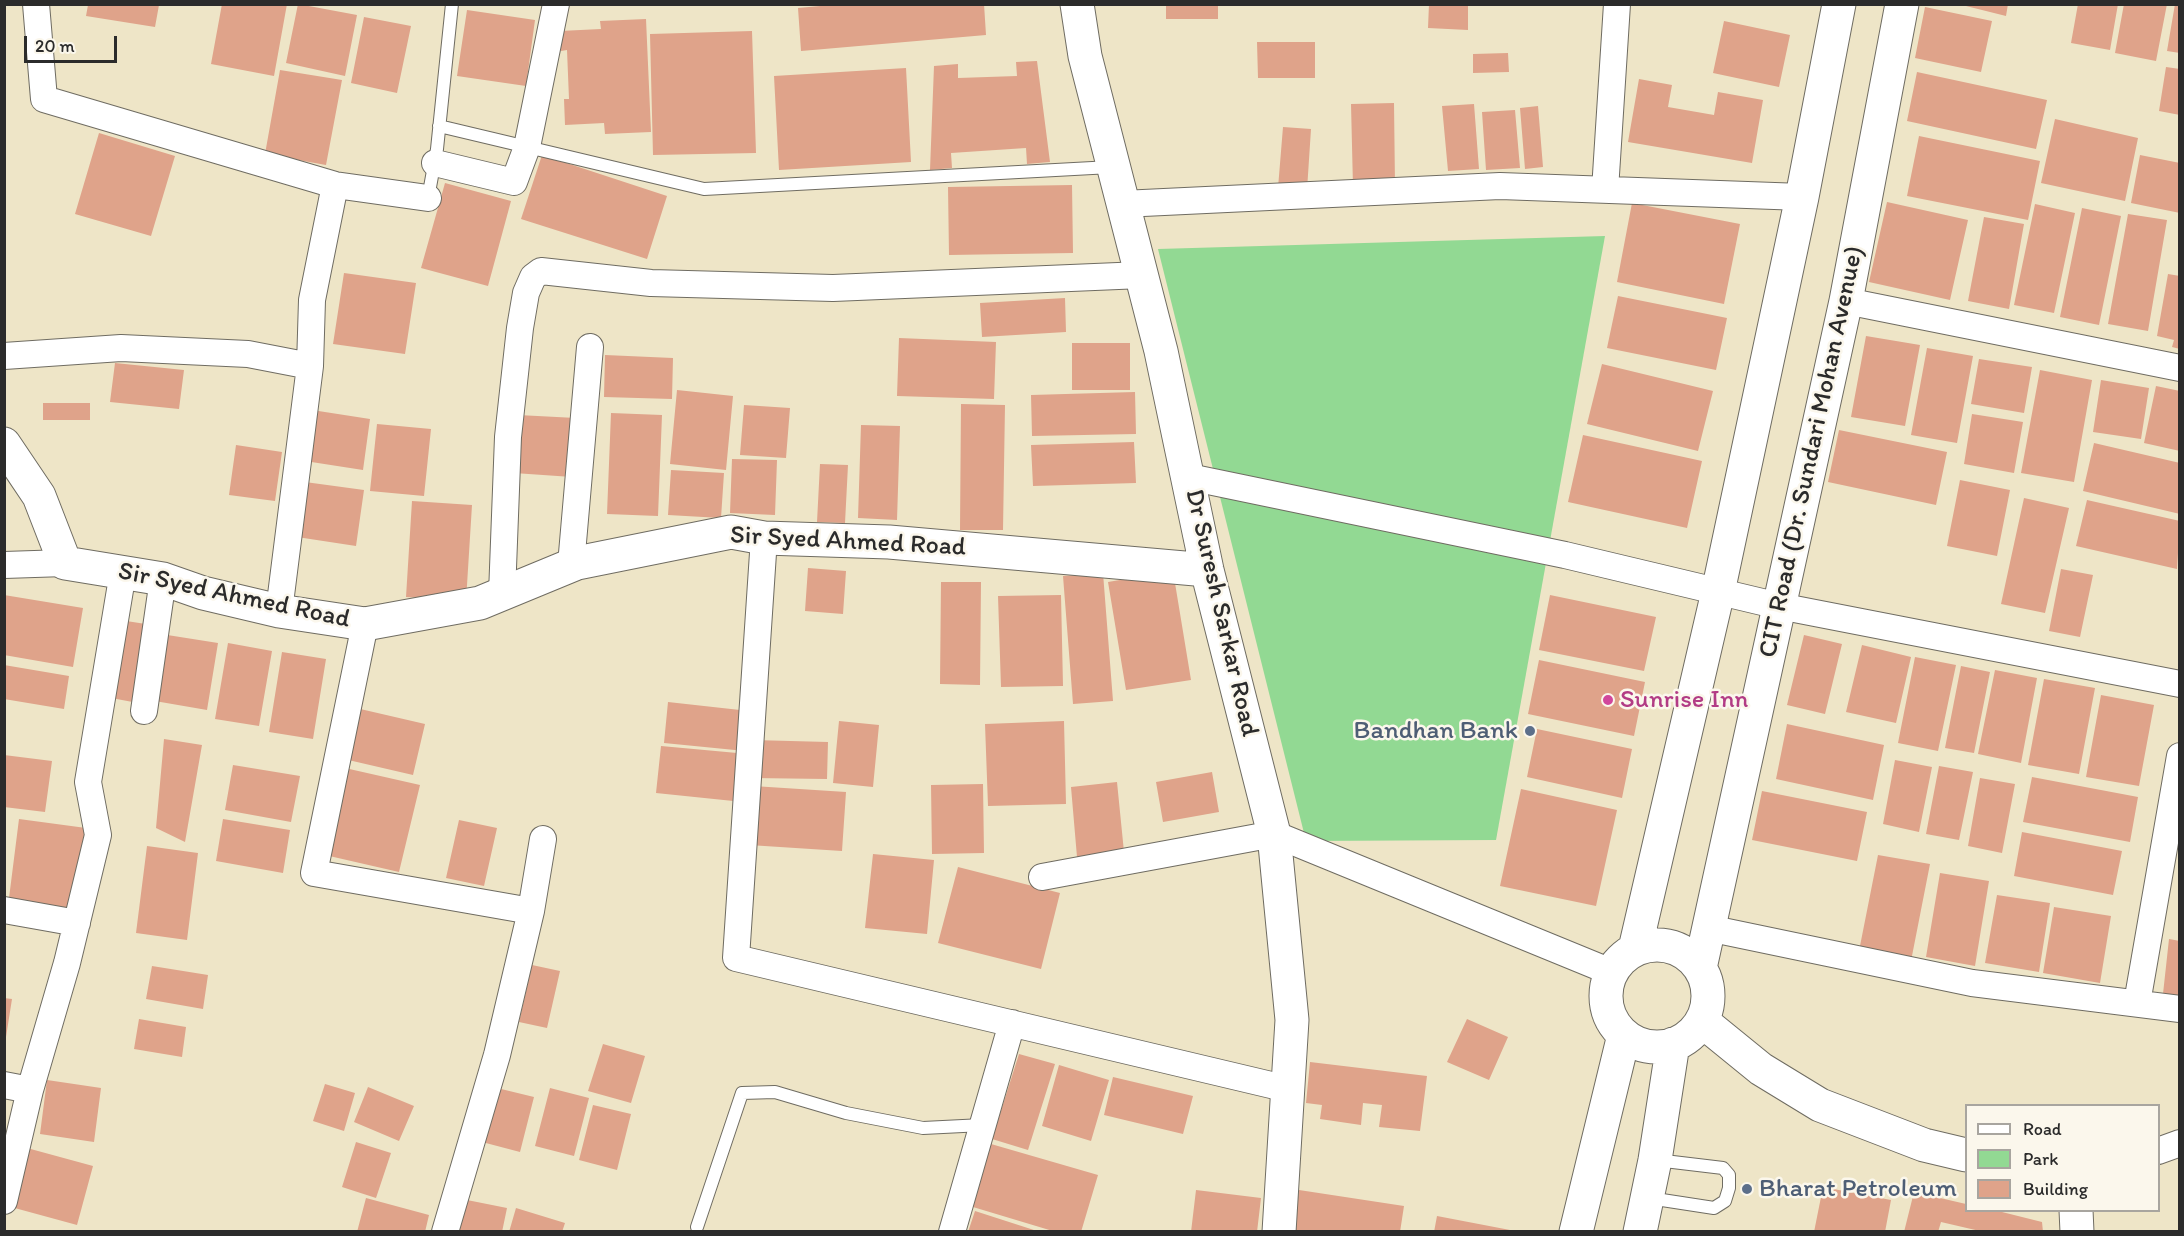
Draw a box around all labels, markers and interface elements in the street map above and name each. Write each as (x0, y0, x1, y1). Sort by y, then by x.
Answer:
scale bar (27, 24, 120, 62)
text: 20 m (35, 35, 75, 57)
street label: CIT Road (Dr. Sundari Mohan Avenue) (1753, 243, 1871, 661)
street label: Dr Suresh Sarkar Road (1177, 486, 1265, 740)
street label: Sir Syed Ahmed Road (729, 520, 967, 564)
street label: Sir Syed Ahmed Road (115, 556, 353, 636)
place label: Sunrise Inn (1620, 684, 1748, 716)
marker: Sunrise Inn (1601, 693, 1615, 707)
place label: Bandhan Bank (1354, 715, 1518, 747)
marker: Bandhan Bank (1523, 724, 1537, 738)
legend (1965, 1104, 2160, 1212)
text: Road (2023, 1118, 2062, 1140)
text: Park (2023, 1148, 2058, 1170)
place label: Bharat Petroleum (1759, 1173, 1957, 1205)
text: Building (2023, 1178, 2088, 1200)
marker: Bharat Petroleum (1740, 1182, 1754, 1196)

